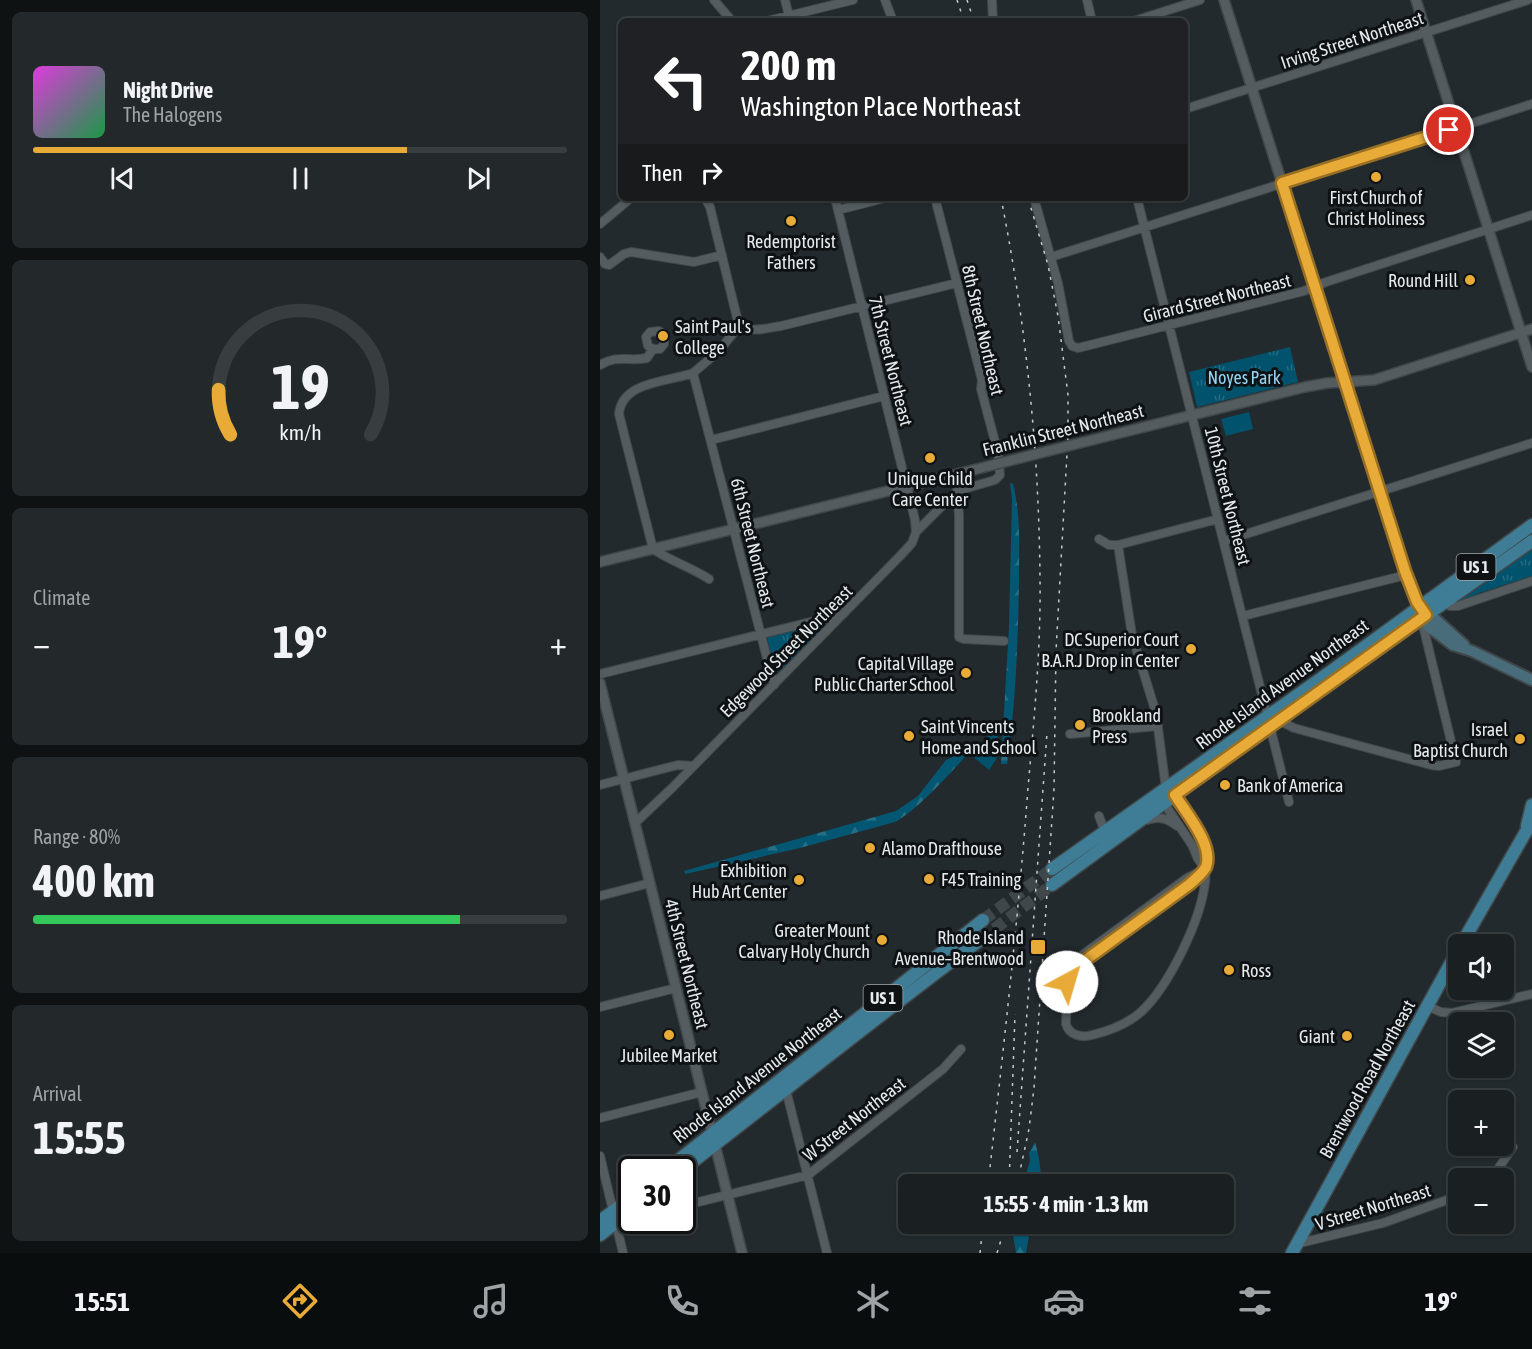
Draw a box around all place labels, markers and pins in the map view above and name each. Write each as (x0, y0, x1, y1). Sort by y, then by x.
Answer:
pin (1423, 104, 1474, 155)
marker: First Church of Christ Holiness (1369, 170, 1383, 184)
place label: First Church of Christ Holiness (1327, 187, 1425, 229)
marker: Redemptorist Fathers (784, 214, 798, 228)
place label: Redemptorist Fathers (746, 231, 836, 273)
place label: Round Hill (1388, 270, 1458, 291)
marker: Round Hill (1463, 273, 1477, 287)
place label: Saint Paul's College (675, 316, 751, 358)
marker: Saint Paul's College (656, 329, 670, 343)
marker: Unique Child Care Center (923, 451, 937, 465)
place label: Unique Child Care Center (887, 468, 973, 510)
place label: DC Superior Court B.A.R.J Drop in Center (1041, 629, 1180, 671)
marker: DC Superior Court B.A.R.J Drop in Center (1184, 642, 1198, 656)
place label: Capital Village Public Charter School (814, 653, 954, 695)
marker: Capital Village Public Charter School (959, 666, 973, 680)
place label: Brookland Press (1092, 705, 1161, 747)
place label: Saint Vincents Home and School (921, 716, 1036, 758)
marker: Brookland Press (1073, 718, 1087, 732)
place label: Israel Baptist Church (1413, 719, 1508, 761)
marker: Saint Vincents Home and School (902, 729, 916, 743)
marker: Israel Baptist Church (1513, 732, 1527, 746)
place label: Bank of America (1237, 775, 1343, 796)
marker: Bank of America (1218, 778, 1232, 792)
place label: Alamo Drafthouse (882, 838, 1002, 859)
marker: Alamo Drafthouse (863, 841, 877, 855)
place label: Exhibition Hub Art Center (692, 860, 788, 902)
place label: F45 Training (941, 869, 1022, 890)
marker: F45 Training (922, 872, 936, 886)
marker: Exhibition Hub Art Center (792, 873, 806, 887)
place label: Greater Mount Calvary Holy Church (739, 920, 870, 962)
place label: Rhode Island Avenue–Brentwood (895, 927, 1024, 969)
marker: Greater Mount Calvary Holy Church (875, 933, 889, 947)
marker: Rhode Island Avenue–Brentwood (1029, 938, 1047, 956)
place label: Ross (1241, 960, 1271, 981)
marker: Ross (1222, 963, 1236, 977)
place label: Giant (1299, 1026, 1335, 1047)
marker: Jubilee Market (662, 1028, 676, 1042)
marker: Giant (1340, 1029, 1354, 1043)
place label: Jubilee Market (620, 1045, 718, 1066)

